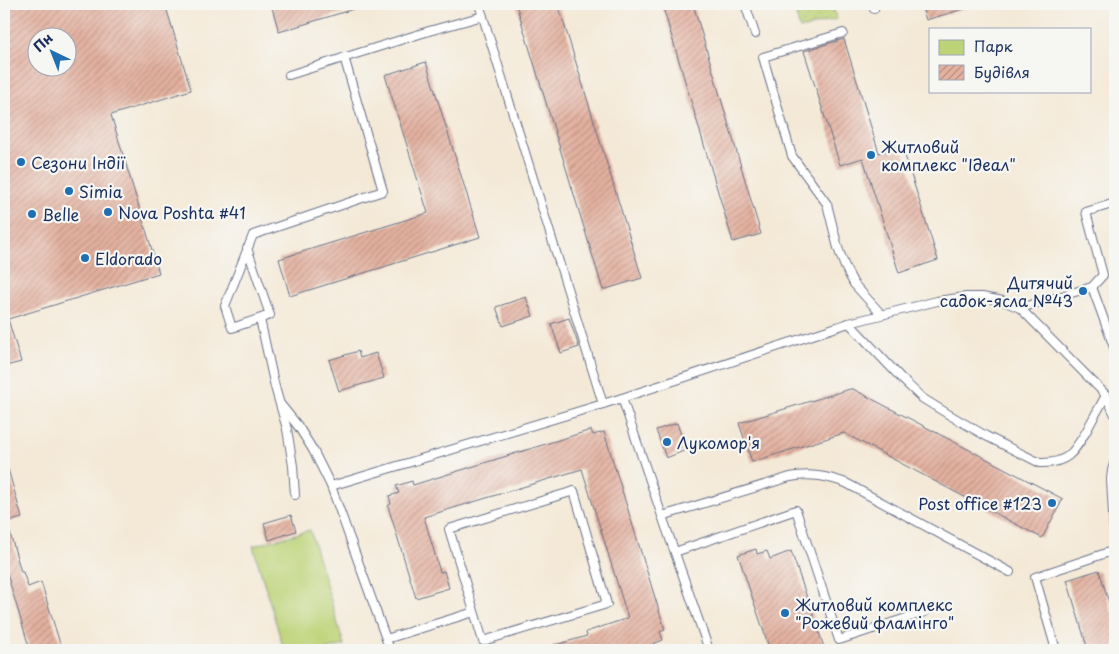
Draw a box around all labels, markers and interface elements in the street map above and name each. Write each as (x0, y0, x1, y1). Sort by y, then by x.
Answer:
text: Пн (28, 28, 57, 57)
north arrow (28, 28, 78, 78)
legend (929, 28, 1092, 92)
text: Парк (974, 34, 1013, 57)
text: Будівля (974, 60, 1030, 83)
place label: Житловий комплекс "Ідеал" (881, 134, 1016, 176)
marker: Житловий комплекс "Ідеал" (865, 149, 877, 161)
place label: Сезони Індії (31, 150, 126, 174)
marker: Сезони Індії (15, 156, 27, 168)
place label: Simia (79, 179, 123, 203)
marker: Simia (63, 185, 75, 197)
place label: Nova Poshta #41 (118, 200, 246, 224)
place label: Belle (42, 202, 80, 226)
marker: Nova Poshta #41 (102, 206, 114, 218)
marker: Belle (26, 208, 38, 220)
place label: Eldorado (95, 246, 162, 270)
marker: Eldorado (79, 252, 91, 264)
place label: Дитячий садок-ясла №43 (940, 270, 1073, 312)
marker: Дитячий садок-ясла №43 (1077, 285, 1089, 297)
place label: Лукомор'я (677, 430, 760, 454)
marker: Лукомор'я (661, 436, 673, 448)
place label: Post office #123 (918, 491, 1042, 515)
marker: Post office #123 (1046, 497, 1058, 509)
place label: Житловий комплекс "Рожевий фламінго" (795, 592, 954, 634)
marker: Житловий комплекс "Рожевий фламінго" (779, 607, 791, 619)

